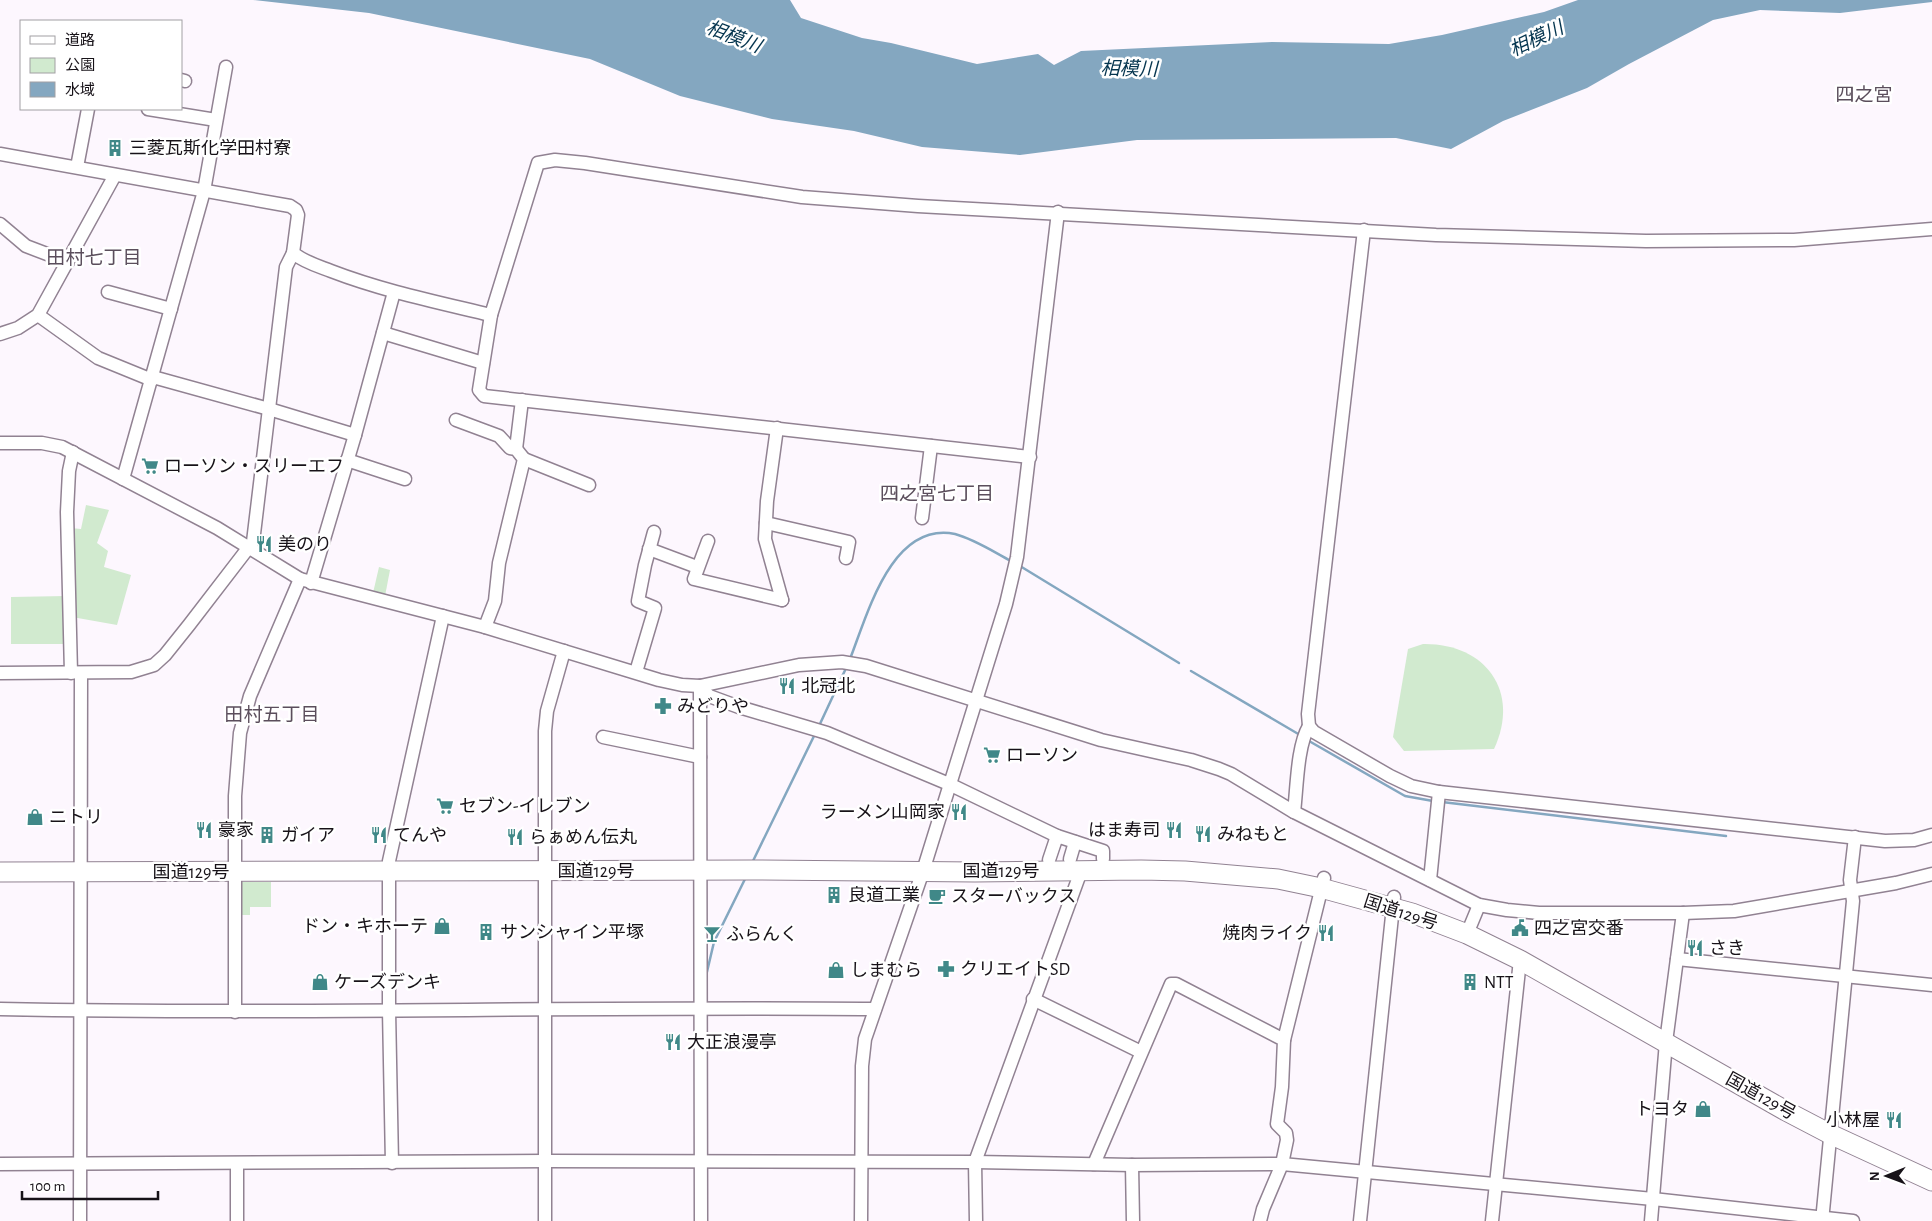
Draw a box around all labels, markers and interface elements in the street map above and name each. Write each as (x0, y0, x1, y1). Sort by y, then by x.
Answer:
water label: 相模川 (703, 17, 766, 57)
water label: 相模川 (1506, 17, 1568, 60)
legend (20, 20, 182, 110)
text: 道路 (65, 32, 95, 48)
text: 公園 (65, 57, 95, 73)
water label: 相模川 (1100, 59, 1160, 80)
text: 水域 (65, 82, 95, 98)
district label: 四之宮 (1835, 85, 1893, 105)
building icon: 三菱瓦斯化学田村寮 (105, 138, 125, 158)
place label: 三菱瓦斯化学田村寮 (129, 138, 291, 158)
district label: 田村七丁目 (46, 248, 142, 268)
supermarket icon: ローソン・スリーエフ (140, 456, 160, 476)
place label: ローソン・スリーエフ (164, 458, 344, 476)
district label: 四之宮七丁目 (880, 484, 994, 504)
restaurant icon: 美のり (254, 534, 274, 554)
place label: 美のり (278, 534, 332, 554)
restaurant icon: 北冠北 (777, 676, 797, 696)
place label: 北冠北 (801, 676, 855, 696)
pharmacy icon: みどりや (653, 696, 673, 716)
place label: みどりや (677, 697, 749, 716)
district label: 田村五丁目 (224, 705, 320, 725)
supermarket icon: ローソン (982, 745, 1002, 765)
place label: ローソン (1006, 747, 1078, 765)
supermarket icon: セブン-イレブン (435, 796, 455, 816)
place label: セブン-イレブン (459, 796, 591, 816)
restaurant icon: ラーメン山岡家 (949, 802, 969, 822)
place label: ラーメン山岡家 (820, 803, 945, 822)
shop icon: ニトリ (25, 807, 45, 827)
place label: ニトリ (49, 809, 103, 827)
restaurant icon: 豪家 (194, 820, 214, 840)
restaurant icon: はま寿司 (1164, 820, 1184, 840)
place label: 豪家 (218, 821, 254, 840)
place label: はま寿司 (1088, 821, 1160, 840)
restaurant icon: みねもと (1193, 824, 1213, 844)
building icon: ガイア (257, 825, 277, 845)
restaurant icon: てんや (369, 825, 389, 845)
place label: みねもと (1217, 825, 1289, 844)
place label: ガイア (281, 826, 335, 845)
place label: てんや (393, 826, 447, 845)
restaurant icon: らぁめん伝丸 (505, 827, 525, 847)
place label: らぁめん伝丸 (529, 827, 637, 847)
street label: 国道129号 (558, 861, 634, 881)
street label: 国道129号 (963, 861, 1039, 881)
street label: 国道129号 (153, 862, 229, 882)
building icon: 良道工業 (824, 885, 844, 905)
place label: 良道工業 (848, 885, 920, 905)
cafe icon: スターバックス (927, 886, 947, 906)
place label: スターバックス (951, 887, 1076, 906)
street label: 国道129号 (1361, 891, 1441, 933)
shop icon: ドン・キホーテ (432, 916, 452, 936)
place label: ドン・キホーテ (302, 917, 428, 936)
public building icon: 四之宮交番 (1510, 918, 1530, 938)
place label: 四之宮交番 (1534, 919, 1624, 938)
building icon: サンシャイン平塚 (476, 922, 496, 942)
place label: サンシャイン平塚 (500, 923, 644, 942)
restaurant icon: 焼肉ライク (1316, 923, 1336, 943)
bar icon: ふらんく (702, 924, 722, 944)
place label: 焼肉ライク (1222, 924, 1312, 943)
place label: ふらんく (726, 925, 798, 944)
restaurant icon: さき (1685, 938, 1705, 958)
place label: さき (1709, 939, 1745, 958)
pharmacy icon: クリエイトSD (936, 959, 956, 979)
shop icon: しまむら (826, 960, 846, 980)
place label: クリエイトSD (960, 960, 1070, 979)
place label: しまむら (850, 961, 922, 980)
shop icon: ケーズデンキ (310, 972, 330, 992)
place label: ケーズデンキ (334, 972, 441, 992)
building icon: NTT (1460, 972, 1480, 992)
place label: NTT (1484, 974, 1514, 992)
restaurant icon: 大正浪漫亭 (663, 1032, 683, 1052)
place label: 大正浪漫亭 (687, 1033, 777, 1052)
street label: 国道129号 (1723, 1069, 1799, 1123)
shop icon: トヨタ (1693, 1099, 1713, 1119)
place label: トヨタ (1635, 1100, 1689, 1119)
restaurant icon: 小林屋 (1884, 1110, 1904, 1130)
place label: 小林屋 (1826, 1111, 1880, 1130)
north arrow (1862, 1151, 1912, 1201)
scale bar (22, 1168, 159, 1200)
text: N (1868, 1171, 1882, 1181)
text: 100 m (30, 1179, 65, 1194)

